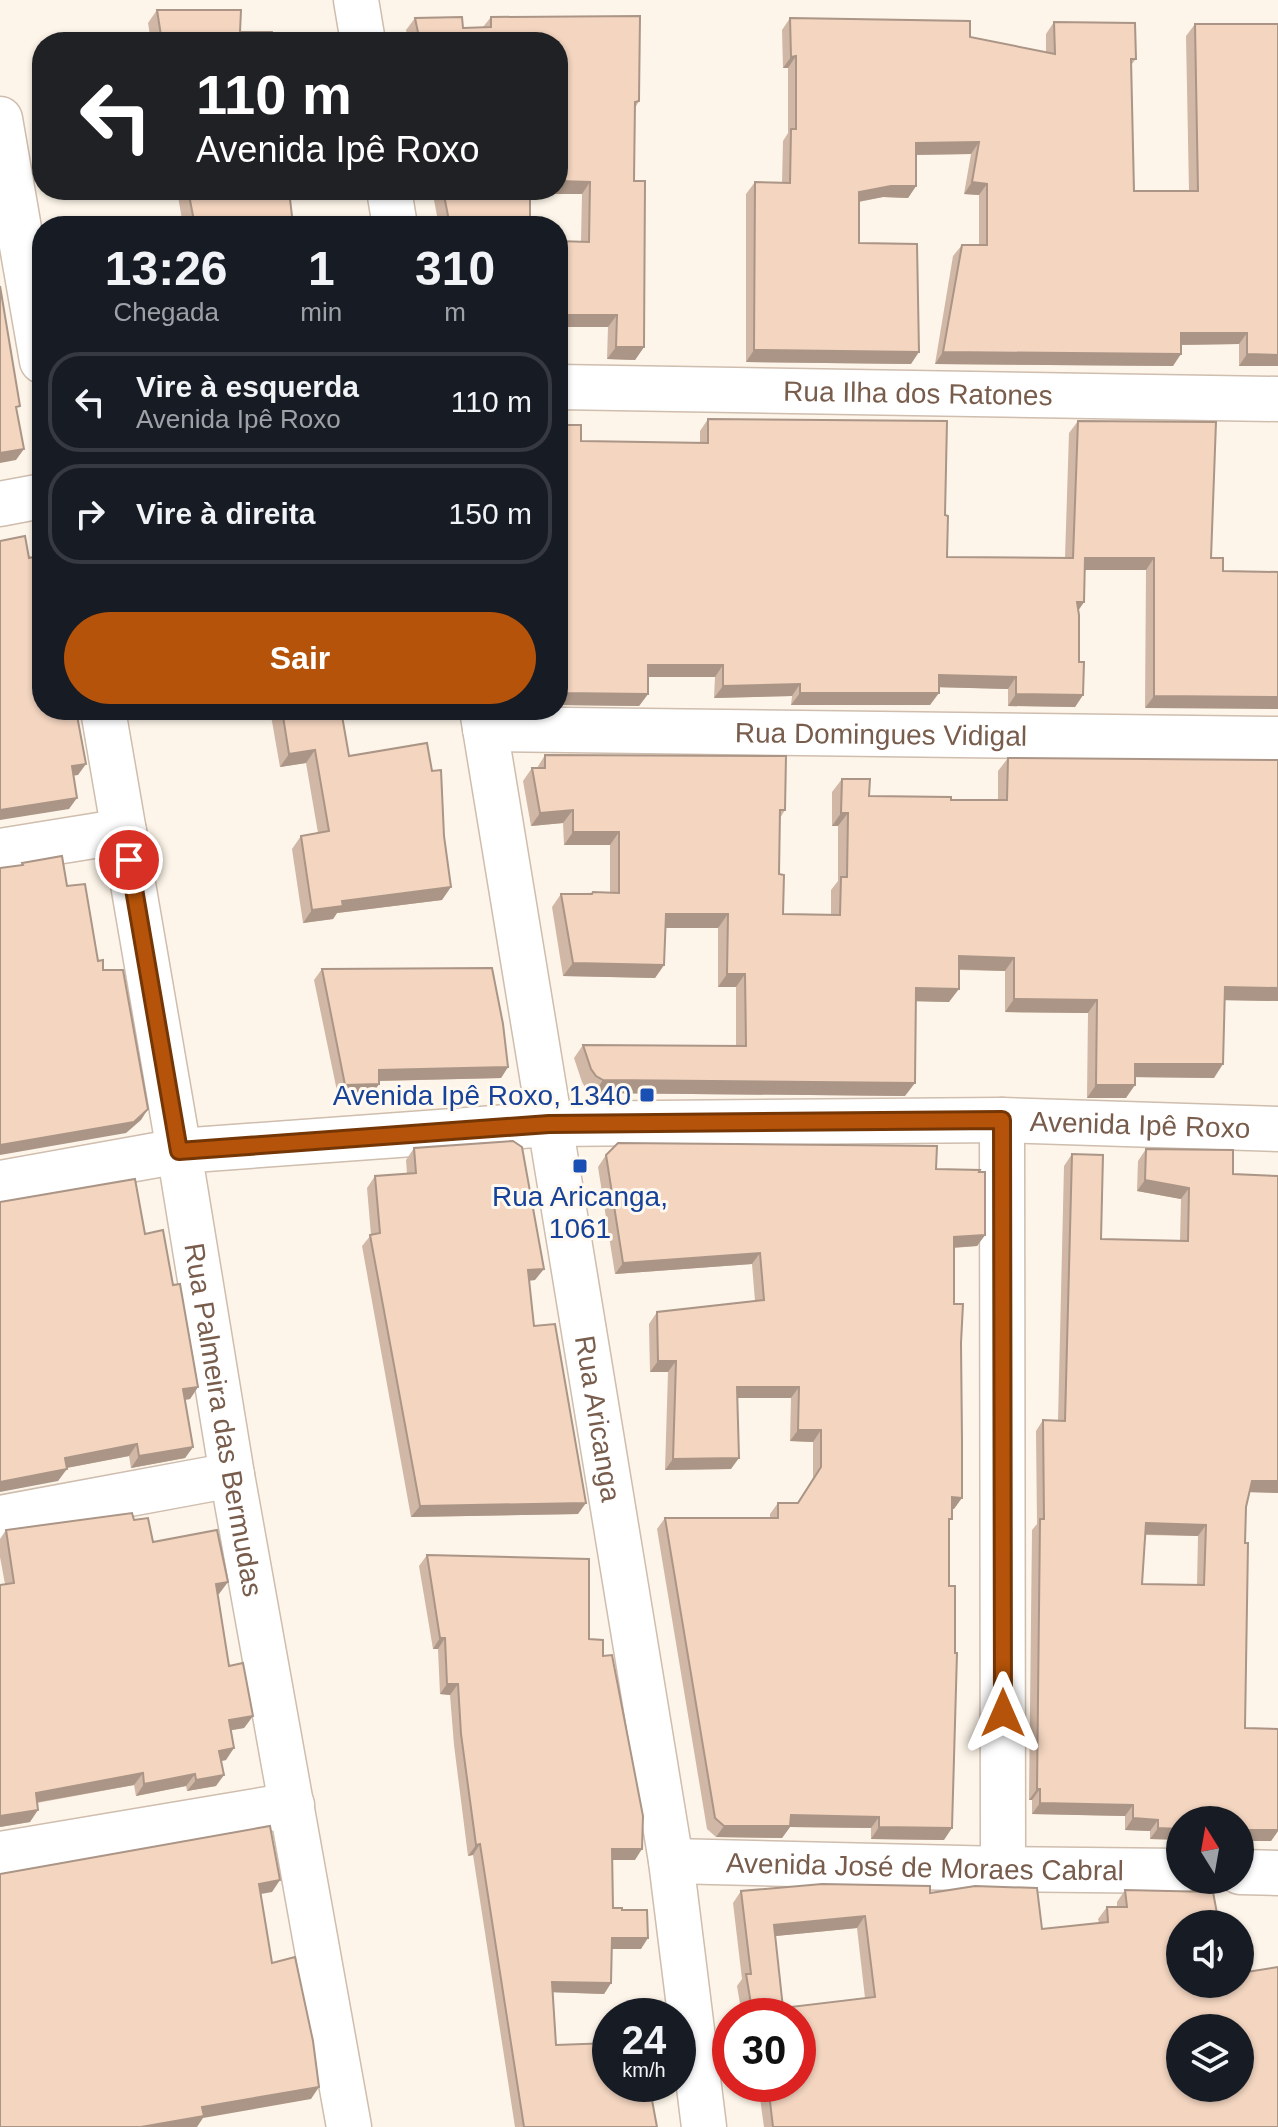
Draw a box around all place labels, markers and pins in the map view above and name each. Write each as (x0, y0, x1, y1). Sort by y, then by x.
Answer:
pin (95, 826, 163, 894)
place label: Avenida Ipê Roxo, 1340 (333, 1080, 631, 1111)
marker: Avenida Ipê Roxo, 1340 (638, 1086, 656, 1104)
marker: Rua Aricanga, 1061 (571, 1157, 589, 1175)
place label: Rua Aricanga, 1061 (492, 1181, 668, 1244)

